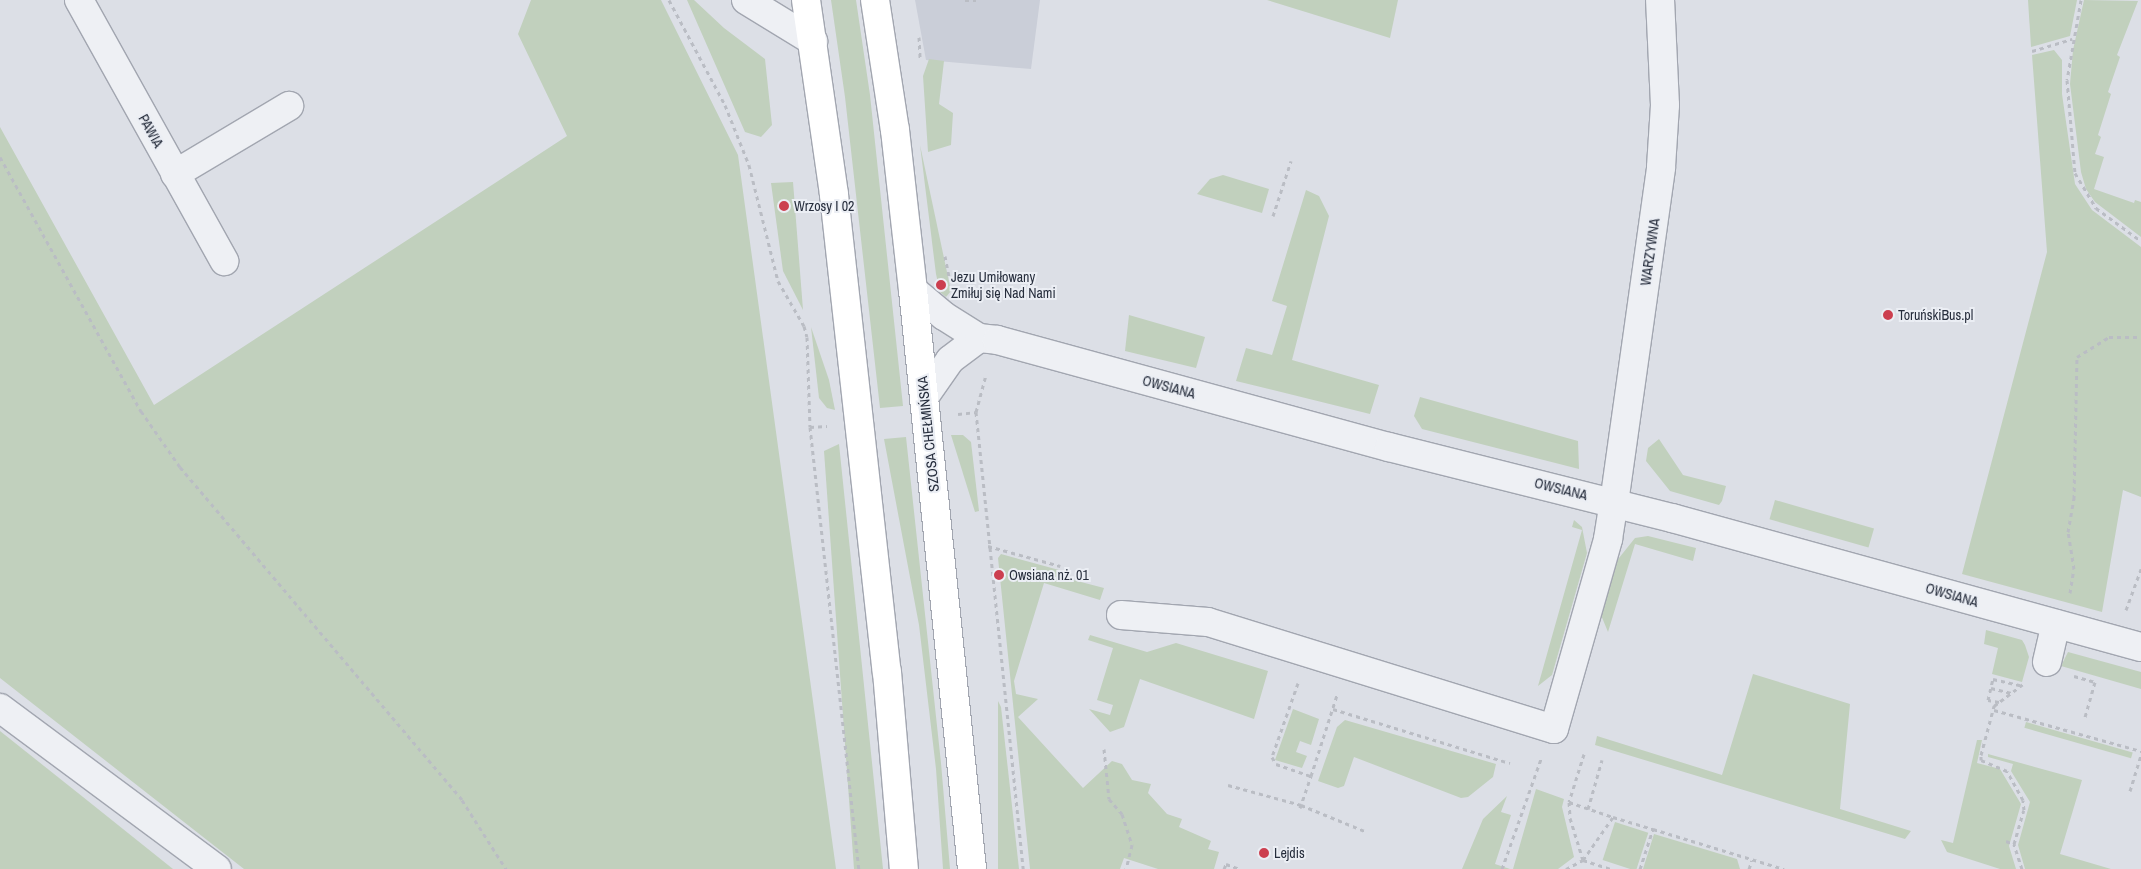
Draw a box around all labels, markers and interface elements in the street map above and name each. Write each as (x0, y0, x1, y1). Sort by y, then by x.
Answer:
street label: PAWIA (135, 111, 167, 151)
place label: Wrzosy I 02 (794, 198, 854, 214)
marker: Wrzosy I 02 (778, 200, 790, 212)
street label: WARZYWNA (1637, 217, 1663, 287)
place label: Jezu Umiłowany Zmiłuj się Nad Nami (951, 269, 1056, 302)
marker: Jezu Umiłowany Zmiłuj się Nad Nami (935, 279, 947, 291)
place label: ToruńskiBus.pl (1898, 307, 1973, 323)
marker: ToruńskiBus.pl (1882, 309, 1894, 321)
street label: OWSIANA (1141, 372, 1197, 402)
street label: SZOSA CHEŁMIŃSKA (914, 375, 942, 493)
street label: OWSIANA (1533, 474, 1589, 504)
place label: Owsiana nż. 01 (1009, 567, 1089, 583)
marker: Owsiana nż. 01 (993, 569, 1005, 581)
street label: OWSIANA (1924, 579, 1980, 611)
place label: Lejdis (1274, 845, 1305, 861)
marker: Lejdis (1258, 847, 1270, 859)

